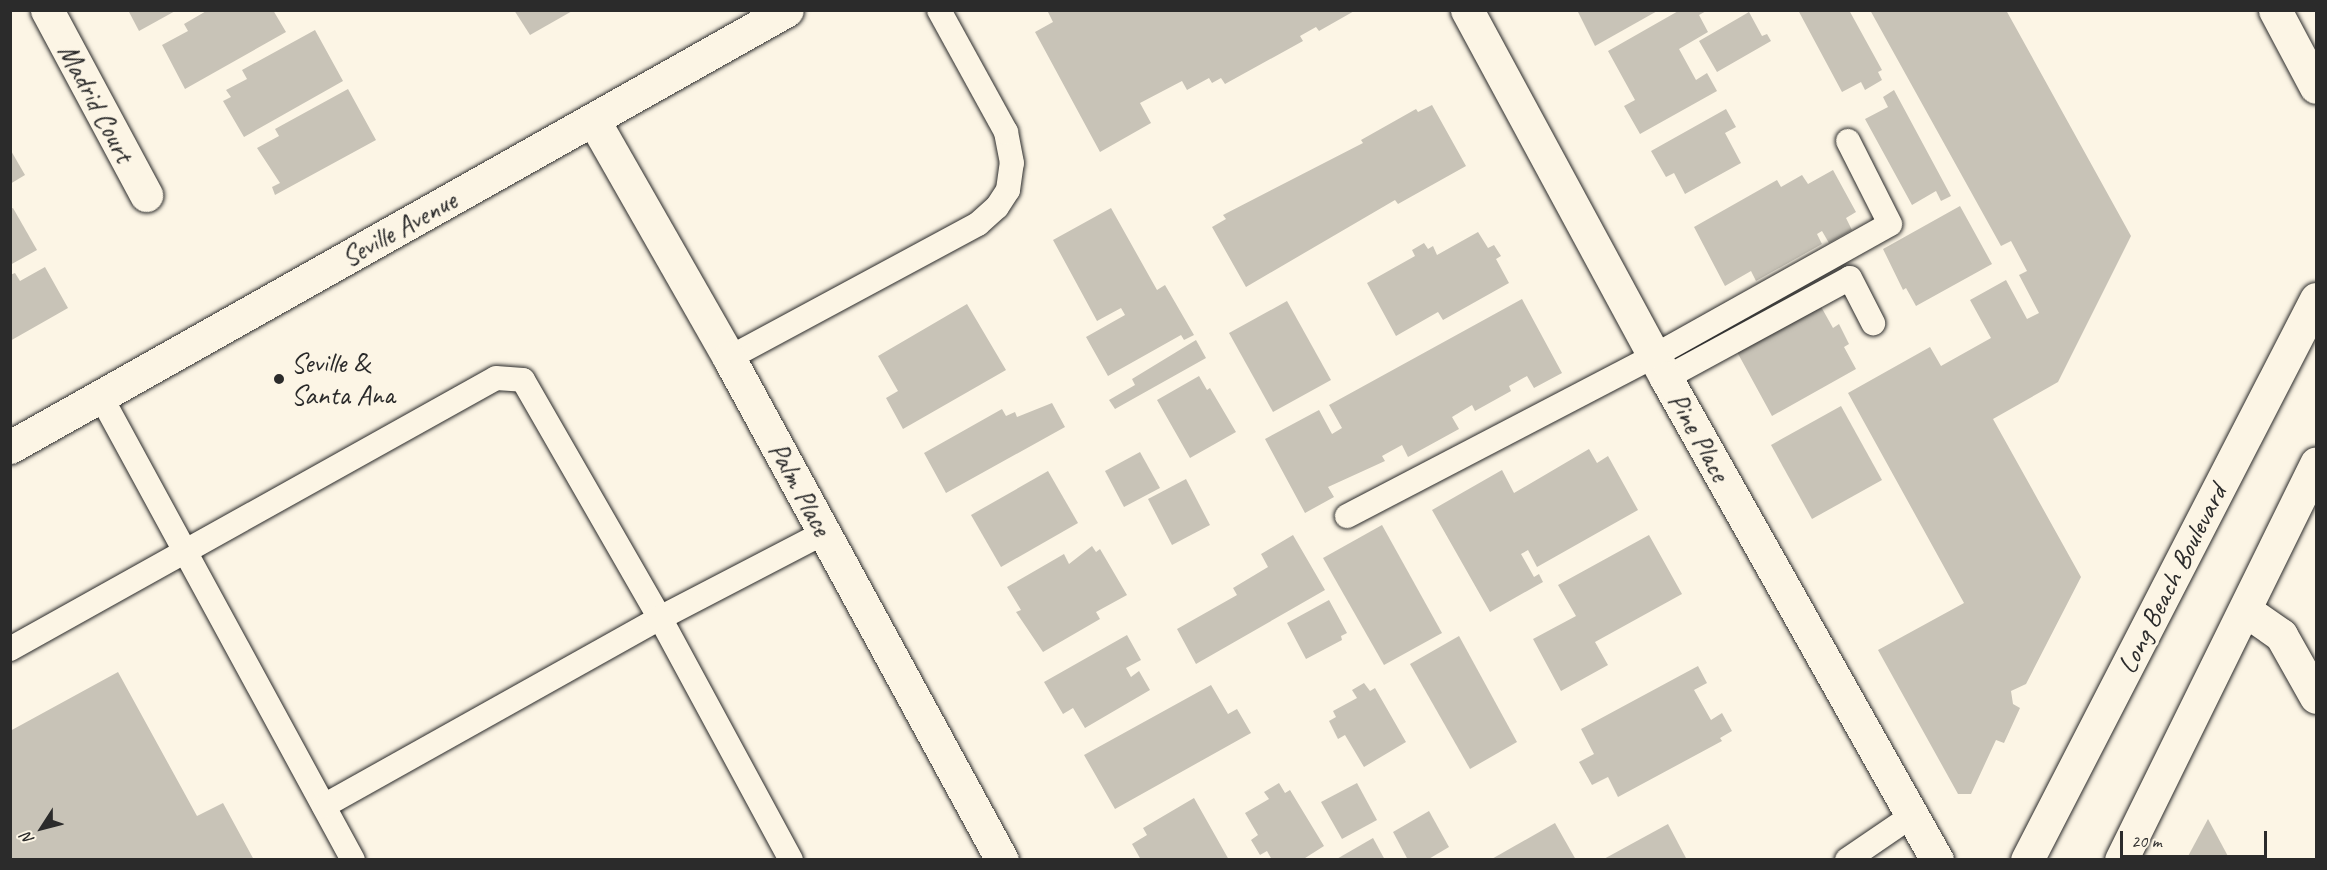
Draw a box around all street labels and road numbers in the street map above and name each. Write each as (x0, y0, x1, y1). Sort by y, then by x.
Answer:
street label: Madrid Court (51, 38, 141, 168)
street label: Seville Avenue (336, 184, 462, 274)
street label: Pine Place (1661, 387, 1737, 487)
street label: Palm Place (761, 436, 839, 542)
street label: Long Beach Boulevard (2110, 479, 2234, 679)

